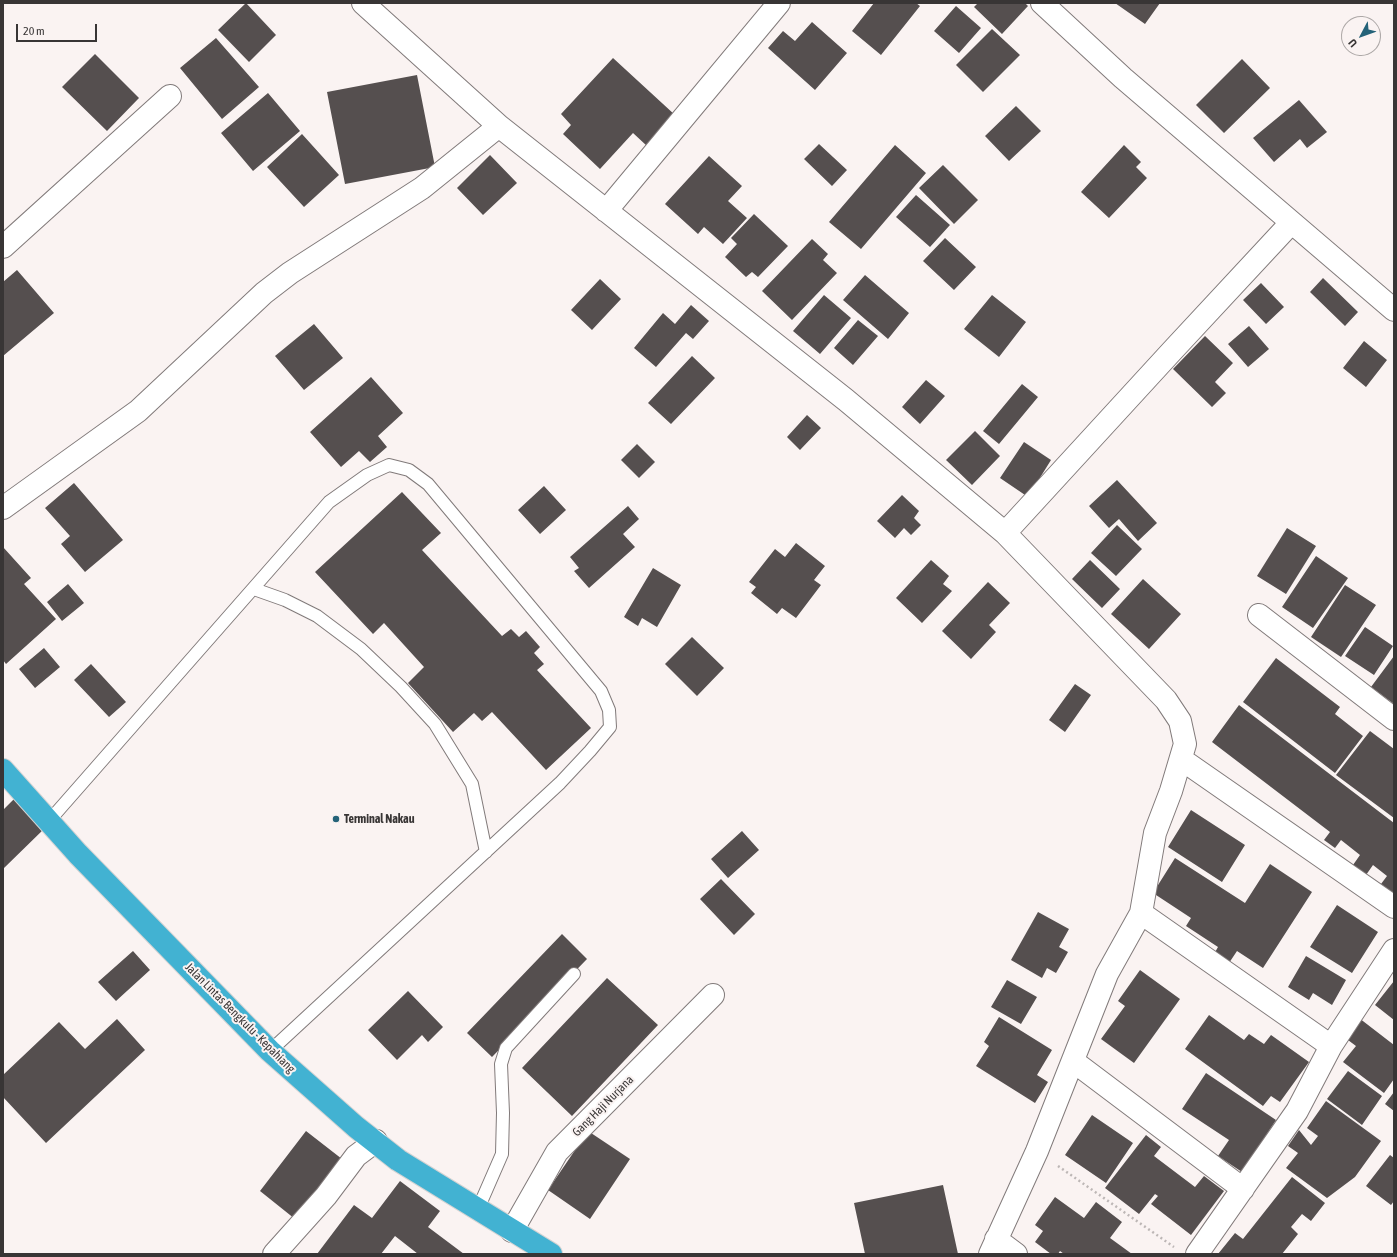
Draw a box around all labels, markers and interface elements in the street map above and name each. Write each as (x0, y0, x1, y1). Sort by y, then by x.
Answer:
scale bar (18, 16, 99, 42)
north arrow (1341, 16, 1381, 56)
text: 20 m (23, 24, 45, 38)
text: U (1346, 37, 1359, 50)
place label: Terminal Nakau (344, 812, 414, 826)
marker: Terminal Nakau (331, 814, 341, 824)
street label: Jalan Lintas Bengkulu - Kepahiang (182, 960, 298, 1076)
street label: Gang Haji Nurjana (569, 1072, 637, 1140)

